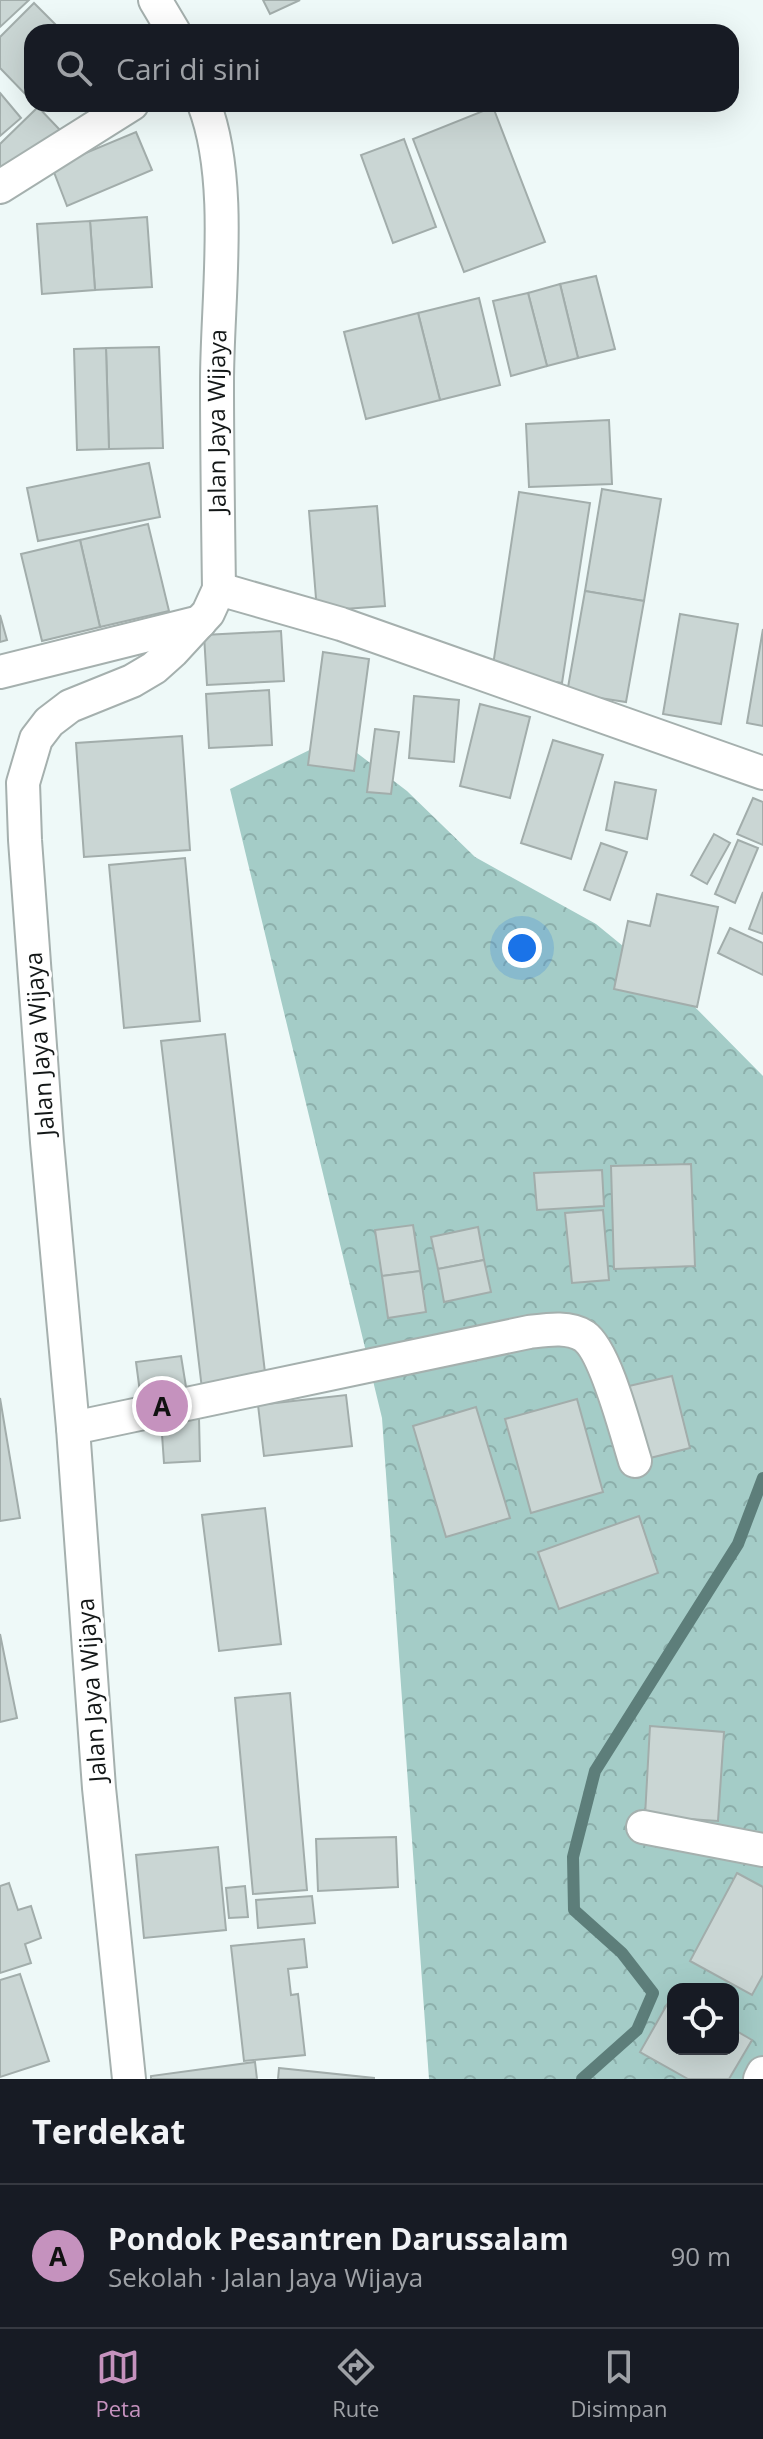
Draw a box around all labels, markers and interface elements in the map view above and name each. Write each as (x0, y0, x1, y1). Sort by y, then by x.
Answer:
search box (24, 24, 739, 112)
icon: search (52, 46, 96, 90)
text: Cari di sini (116, 48, 261, 89)
street label: Jalan Jaya Wijaya (199, 328, 233, 516)
your location (502, 928, 542, 968)
street label: Jalan Jaya Wijaya (16, 951, 62, 1139)
pin: A (136, 1376, 188, 1436)
street label: Jalan Jaya Wijaya (68, 1597, 114, 1785)
map controls (667, 1983, 739, 2055)
button: locate (667, 1983, 739, 2055)
text: Terdekat (32, 2108, 185, 2154)
text: Pondok Pesantren Darussalam (108, 2218, 569, 2259)
text: A (49, 2238, 67, 2274)
text: 90 m (670, 2238, 731, 2274)
text: Sekolah · Jalan Jaya Wijaya (108, 2259, 423, 2295)
tab: Peta (95, 2345, 141, 2423)
tab: Rute (332, 2345, 379, 2423)
tab: Disimpan (570, 2345, 667, 2423)

